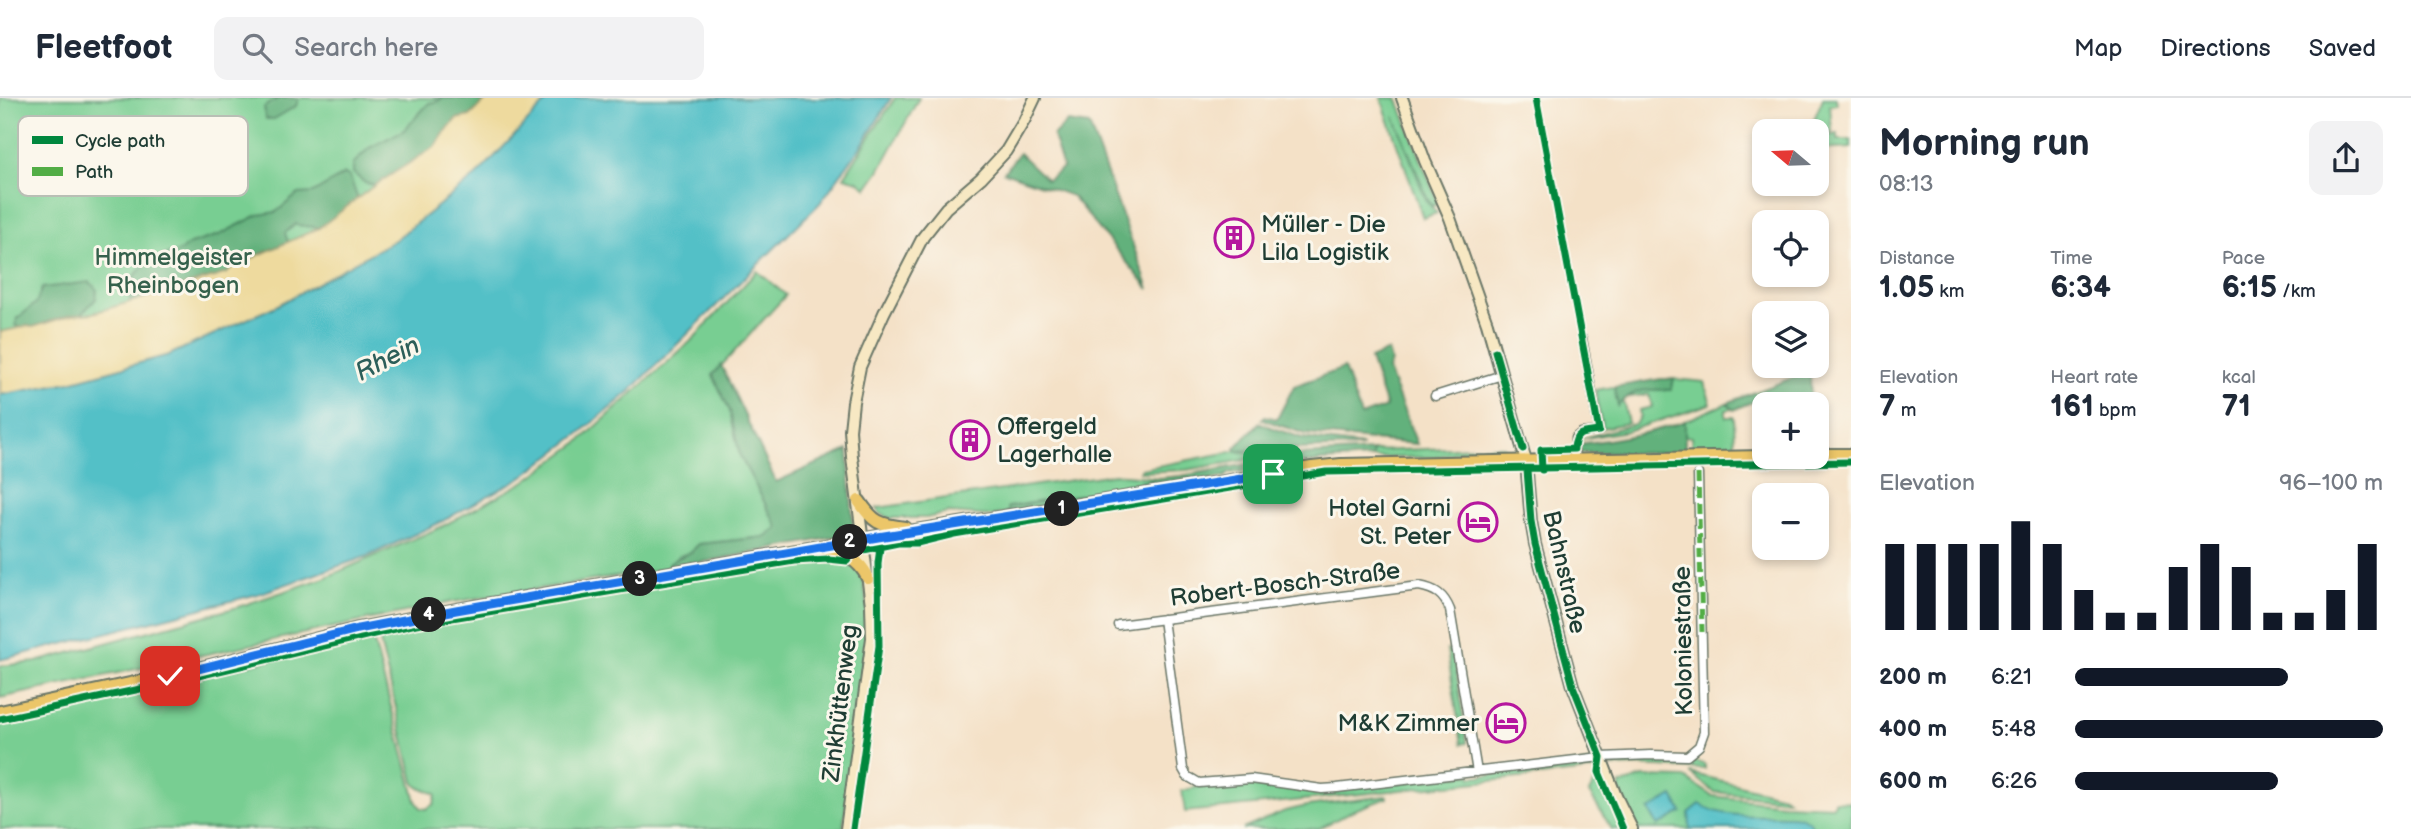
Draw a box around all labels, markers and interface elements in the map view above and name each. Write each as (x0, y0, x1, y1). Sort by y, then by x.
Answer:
search box (214, 17, 704, 80)
text: Fleetfoot (35, 28, 172, 68)
icon: search (238, 29, 276, 67)
text: Search here (294, 33, 438, 64)
text: Map (2074, 34, 2122, 63)
text: Directions (2160, 34, 2271, 63)
text: Saved (2309, 34, 2376, 63)
legend (18, 116, 248, 196)
north arrow (1752, 119, 1829, 196)
map controls (1752, 119, 1829, 560)
text: Morning run (1879, 121, 2090, 166)
button: share (2309, 121, 2383, 195)
text: Cycle path (75, 130, 165, 153)
text: Path (75, 161, 113, 184)
text: 08:13 (1879, 170, 1934, 198)
place label: Müller - Die Lila Logistik (1261, 210, 1389, 267)
button: locate (1752, 210, 1829, 287)
building icon: Müller - Die Lila Logistik (1213, 217, 1255, 259)
park label: Himmelgeister Rheinbogen (94, 243, 252, 300)
text: Distance (1879, 247, 1955, 270)
text: Time (2050, 247, 2092, 270)
text: Pace (2222, 247, 2265, 270)
text: 1.05 (1879, 270, 1934, 306)
text: 6:34 (2050, 270, 2111, 306)
text: 6:15 (2222, 270, 2277, 306)
text: km (1934, 280, 1964, 303)
text: /km (2277, 280, 2316, 303)
button: layers (1752, 301, 1829, 378)
water label: Rhein (350, 330, 425, 389)
text: Elevation (1879, 366, 1958, 389)
text: Heart rate (2050, 366, 2138, 389)
text: kcal (2222, 366, 2256, 389)
text: 7 (1879, 389, 1896, 425)
text: 161 (2050, 389, 2094, 425)
text: 71 (2222, 389, 2251, 425)
button: + (1752, 392, 1829, 469)
text: m (1896, 399, 1916, 422)
text: bpm (2094, 399, 2136, 422)
place label: Offergeld Lagerhalle (997, 412, 1112, 469)
building icon: Offergeld Lagerhalle (949, 419, 991, 461)
pin (1243, 444, 1303, 504)
icon: arrive (1254, 455, 1292, 493)
text: Elevation (1879, 469, 1975, 497)
text: 96–100 m (2279, 469, 2383, 497)
button: − (1752, 483, 1829, 560)
pin: 1 (1044, 492, 1080, 526)
place label: Hotel Garni St. Peter (1328, 494, 1451, 551)
text: 1 (1058, 497, 1066, 520)
hotel icon: Hotel Garni St. Peter (1457, 501, 1499, 543)
street label: Bahnstraße (1536, 508, 1593, 637)
pin: 2 (832, 524, 868, 560)
text: 2 (844, 530, 855, 553)
street label: Robert-Bosch-Straße (1168, 556, 1402, 613)
pin: 3 (622, 561, 658, 596)
street label: Koloniestraße (1668, 566, 1699, 716)
text: 3 (634, 567, 645, 590)
pin: 4 (412, 598, 446, 632)
text: 4 (423, 603, 434, 626)
street label: Zinkhüttenweg (816, 623, 865, 784)
pin (140, 646, 200, 706)
icon: check (151, 657, 189, 695)
text: 200 m (1879, 663, 1947, 691)
text: 6:21 (1991, 663, 2032, 691)
hotel icon: M&K Zimmer (1485, 702, 1527, 744)
place label: M&K Zimmer (1337, 709, 1479, 738)
text: 400 m (1879, 715, 1947, 743)
text: 5:48 (1991, 715, 2036, 743)
text: 600 m (1879, 767, 1947, 795)
text: 6:26 (1991, 767, 2037, 795)

